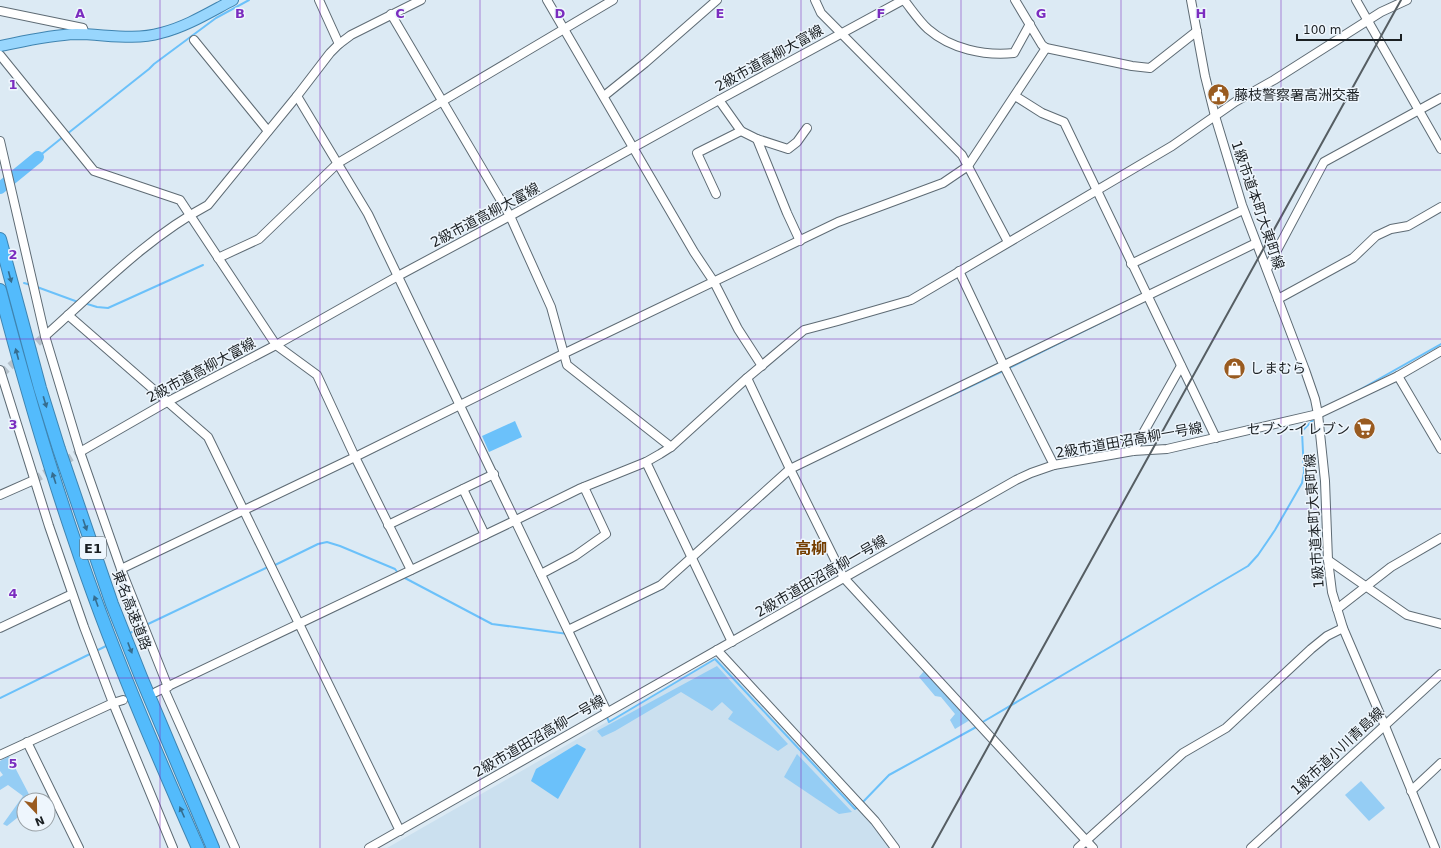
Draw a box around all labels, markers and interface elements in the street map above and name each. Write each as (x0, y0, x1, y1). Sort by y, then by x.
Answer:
text: A (75, 6, 85, 21)
text: B (235, 6, 245, 21)
text: C (395, 6, 405, 21)
text: D (555, 6, 566, 21)
text: E (716, 6, 724, 21)
text: F (877, 6, 885, 21)
text: G (1036, 6, 1046, 21)
text: H (1196, 6, 1206, 21)
scale bar (1297, 16, 1401, 42)
street label: 2級市道高柳大富線 (712, 22, 826, 94)
text: 100 m (1303, 23, 1341, 37)
text: 1 (8, 77, 18, 92)
public building icon: 藤枝警察署高洲交番 (1206, 82, 1232, 108)
place label: 藤枝警察署高洲交番 (1234, 87, 1360, 103)
street label: 1級市道本町大東町線 (1228, 139, 1288, 271)
street label: 2級市道高柳大富線 (428, 180, 542, 250)
text: 2 (8, 247, 18, 262)
one-way arrow (7, 271, 13, 283)
street label: 2級市道高柳大富線 (144, 335, 258, 405)
one-way arrow (14, 347, 20, 359)
shop icon: しまむら (1222, 355, 1248, 381)
place label: しまむら (1250, 360, 1306, 376)
one-way arrow (42, 396, 48, 408)
supermarket icon: セブン-イレブン (1352, 416, 1378, 442)
text: 3 (8, 417, 18, 432)
street label: 2級市道田沼高柳一号線 (1054, 419, 1204, 461)
place label: セブン-イレブン (1247, 421, 1350, 437)
street label: 1級市道本町大東町線 (1301, 453, 1327, 589)
one-way arrow (51, 472, 57, 484)
one-way arrow (82, 520, 88, 532)
street label: 2級市道田沼高柳一号線 (753, 532, 889, 620)
road number: E1 (80, 537, 106, 559)
district label: 高柳 (795, 539, 827, 558)
street label: 東名高速道路 (109, 568, 155, 652)
text: 4 (8, 586, 18, 601)
one-way arrow (93, 595, 99, 607)
one-way arrow (127, 642, 133, 654)
street label: 2級市道田沼高柳一号線 (471, 692, 607, 780)
street label: 1級市道小川青島線 (1287, 704, 1387, 798)
text: 5 (8, 756, 18, 771)
north arrow (16, 792, 56, 832)
one-way arrow (179, 807, 185, 818)
text: N (33, 813, 46, 829)

